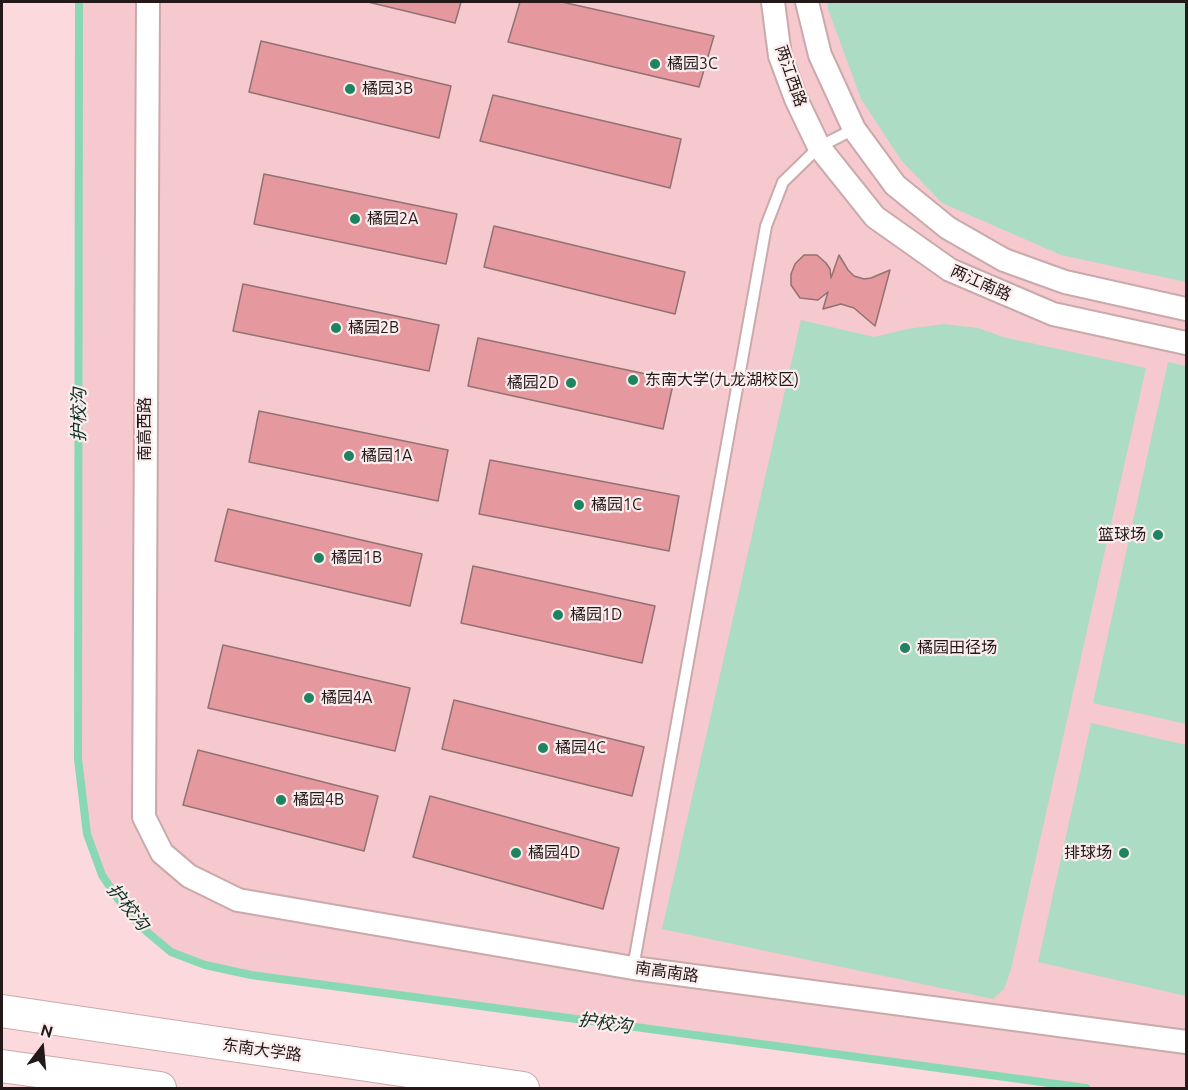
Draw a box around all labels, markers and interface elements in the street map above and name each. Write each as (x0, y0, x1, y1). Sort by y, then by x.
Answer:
street label: 两江西路 (772, 43, 810, 109)
place label: 橘园3C (667, 54, 718, 74)
marker: 橘园3C (648, 57, 662, 71)
place label: 橘园3B (362, 79, 413, 99)
marker: 橘园3B (343, 82, 357, 96)
place label: 橘园2A (367, 209, 418, 229)
marker: 橘园2A (348, 212, 362, 226)
street label: 两江南路 (948, 261, 1014, 305)
place label: 橘园2B (348, 318, 399, 338)
marker: 橘园2B (329, 321, 343, 335)
place label: 东南大学(九龙湖校区) (645, 370, 799, 390)
place label: 橘园2D (507, 373, 559, 393)
marker: 东南大学(九龙湖校区) (626, 373, 640, 387)
marker: 橘园2D (564, 376, 578, 390)
water label: 护校沟 (68, 388, 90, 442)
street label: 南高西路 (135, 397, 155, 461)
place label: 橘园1A (361, 446, 412, 466)
marker: 橘园1A (342, 449, 356, 463)
place label: 橘园1C (591, 495, 642, 515)
marker: 橘园1C (572, 498, 586, 512)
place label: 篮球场 (1098, 525, 1146, 545)
marker: 篮球场 (1151, 528, 1165, 542)
place label: 橘园1B (331, 548, 382, 568)
marker: 橘园1B (312, 551, 326, 565)
place label: 橘园1D (570, 605, 622, 625)
marker: 橘园1D (551, 608, 565, 622)
place label: 橘园田径场 (917, 638, 997, 658)
marker: 橘园田径场 (898, 641, 912, 655)
place label: 橘园4A (321, 688, 372, 708)
marker: 橘园4A (302, 691, 316, 705)
place label: 橘园4C (555, 738, 606, 758)
marker: 橘园4C (536, 741, 550, 755)
place label: 橘园4B (293, 790, 344, 810)
marker: 橘园4B (274, 793, 288, 807)
place label: 橘园4D (528, 843, 580, 863)
place label: 排球场 (1064, 843, 1112, 863)
marker: 橘园4D (509, 846, 523, 860)
marker: 排球场 (1117, 846, 1131, 860)
water label: 护校沟 (103, 879, 153, 935)
street label: 南高南路 (634, 958, 700, 986)
water label: 护校沟 (577, 1009, 633, 1037)
north arrow (12, 1018, 72, 1078)
text: N (39, 1020, 55, 1041)
street label: 东南大学路 (221, 1035, 303, 1065)

